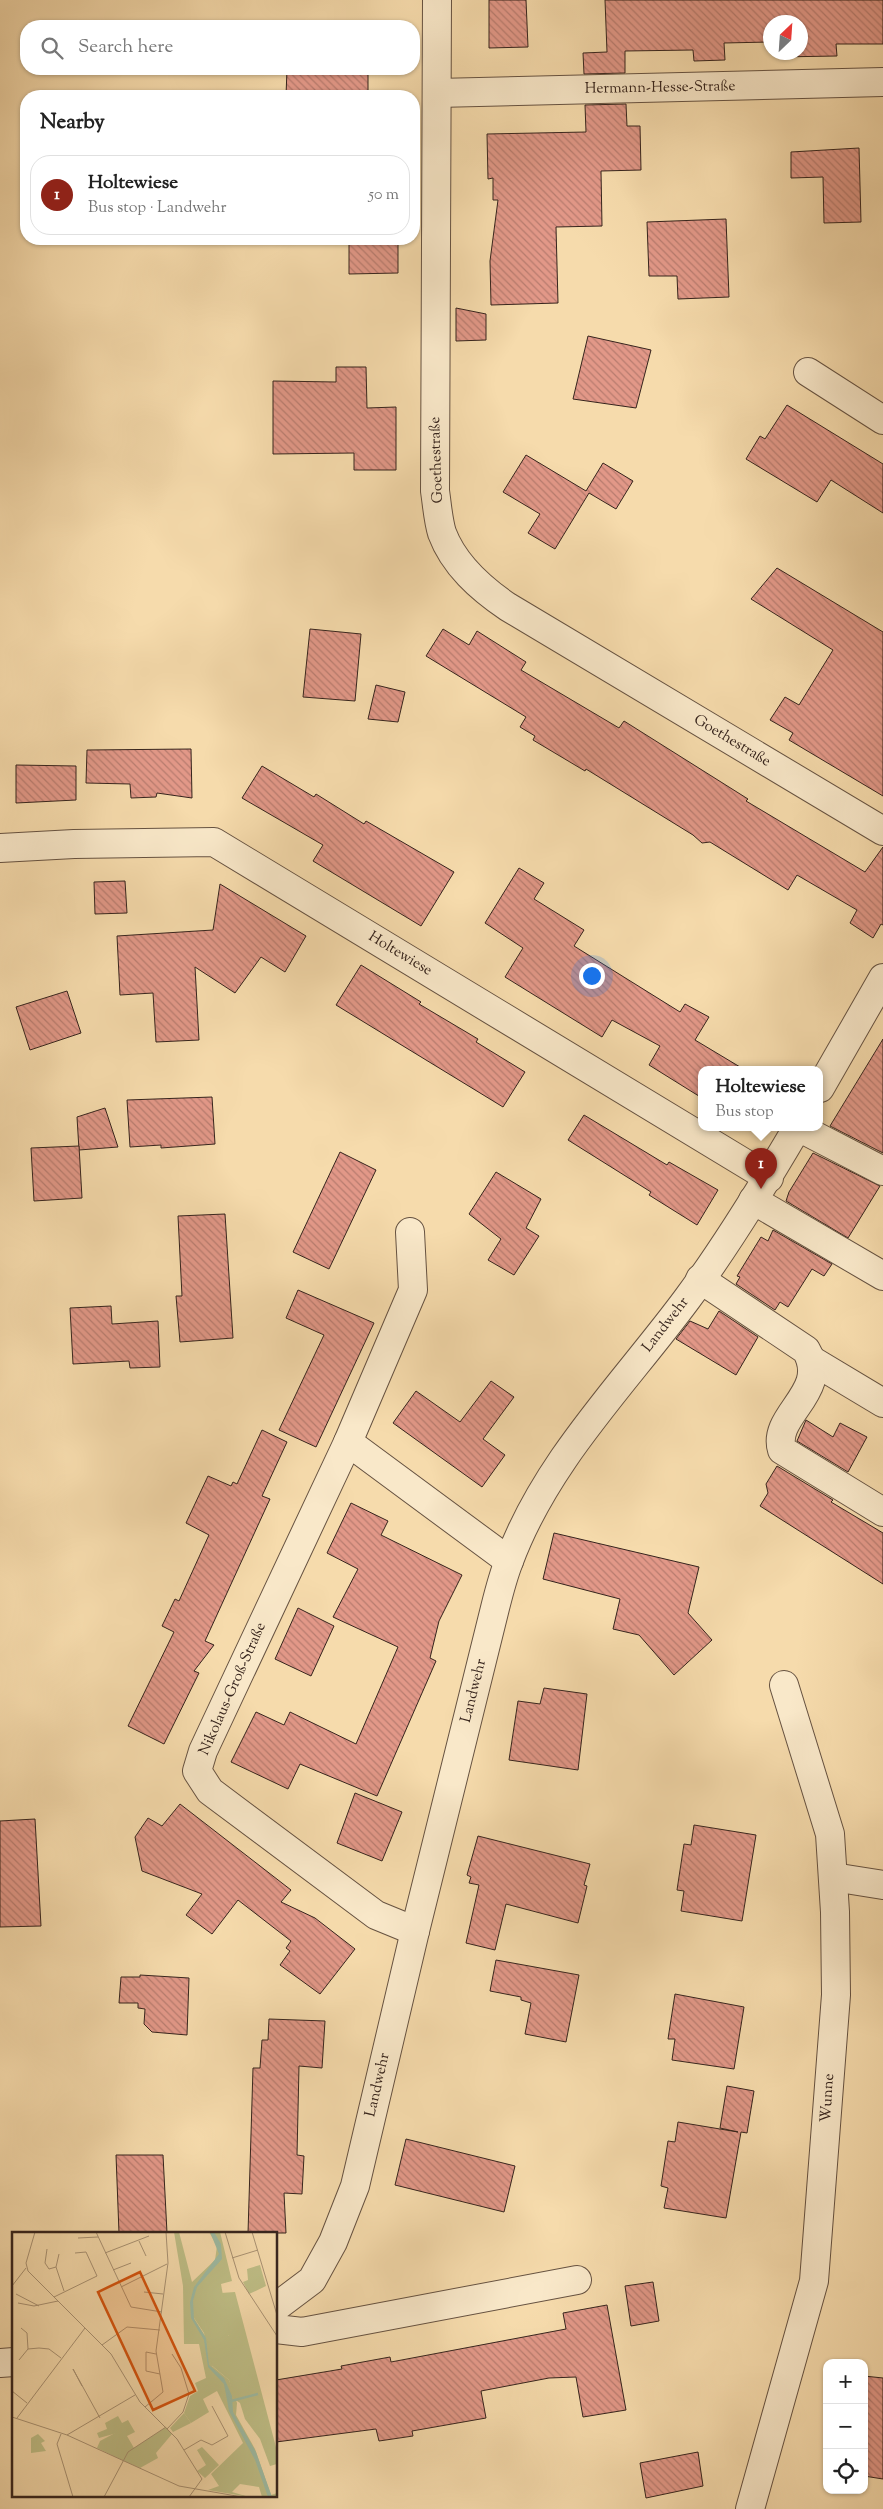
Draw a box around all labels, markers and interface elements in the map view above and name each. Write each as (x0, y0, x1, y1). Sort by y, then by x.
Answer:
north arrow (763, 15, 808, 60)
search box (20, 20, 420, 75)
icon: search (38, 34, 66, 62)
text: Search here (78, 34, 173, 61)
street label: Hermann-Hesse-Straße (584, 76, 736, 100)
text: Nearby (40, 108, 105, 138)
text: Holtewiese (88, 170, 178, 197)
text: 1 (54, 184, 60, 207)
text: 50 m (368, 184, 399, 207)
text: Bus stop · Landwehr (88, 197, 226, 220)
street label: Goethestraße (425, 416, 449, 504)
street label: Goethestraße (689, 710, 775, 772)
street label: Holtewiese (364, 927, 436, 981)
your location (579, 963, 605, 989)
popup (698, 1066, 823, 1131)
text: Holtewiese (715, 1074, 806, 1101)
text: Bus stop (715, 1101, 774, 1124)
pin: 1 (745, 1148, 777, 1189)
street label: Landwehr (638, 1293, 695, 1357)
street label: Nikolaus-Groß-Straße (194, 1619, 272, 1759)
street label: Landwehr (456, 1657, 492, 1725)
street label: Landwehr (360, 2051, 396, 2119)
street label: Wunne (816, 2073, 840, 2123)
inset map (12, 2232, 278, 2496)
map controls (823, 2359, 868, 2494)
button: + (823, 2359, 868, 2404)
button: − (823, 2404, 868, 2449)
button: locate (823, 2449, 868, 2494)

